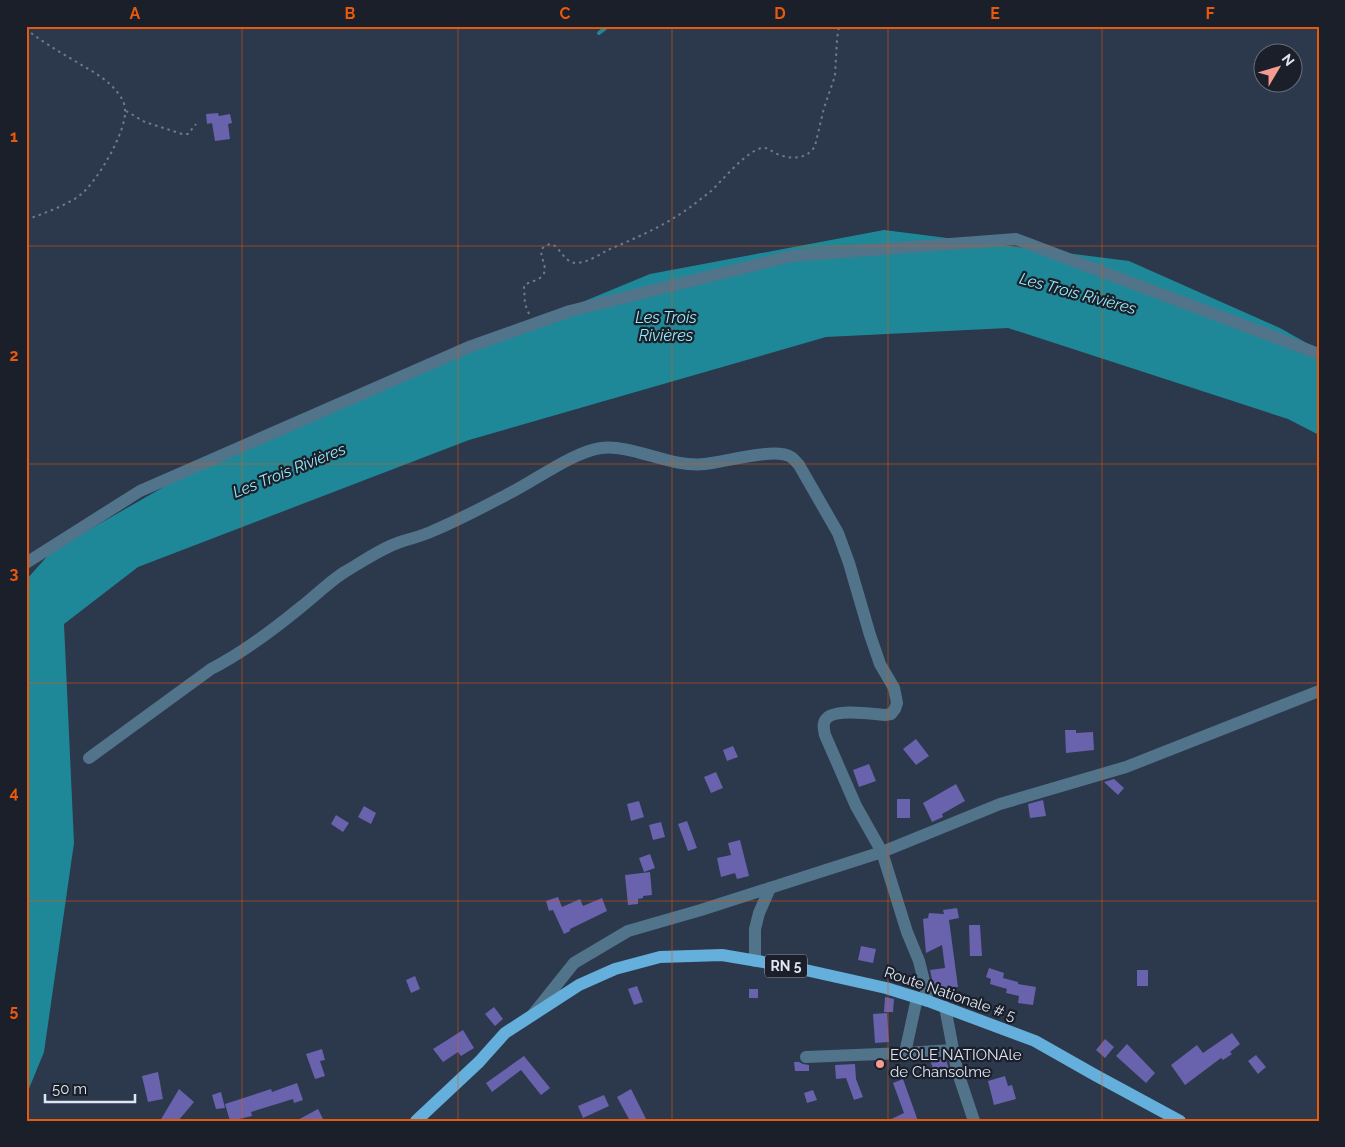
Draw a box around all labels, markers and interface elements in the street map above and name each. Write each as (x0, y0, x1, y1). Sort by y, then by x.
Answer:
text: A (130, 4, 141, 23)
text: B (345, 4, 356, 23)
text: C (560, 4, 571, 23)
text: D (774, 4, 786, 23)
text: E (990, 4, 1000, 23)
text: F (1205, 4, 1215, 23)
north arrow (1252, 42, 1302, 92)
text: N (1279, 51, 1298, 69)
text: 1 (10, 127, 18, 146)
water label: Les Trois Rivières (1017, 269, 1139, 318)
water label: Les Trois Rivières (635, 308, 697, 345)
text: 2 (9, 346, 19, 365)
water label: Les Trois Rivières (230, 439, 349, 502)
text: 3 (10, 564, 19, 583)
text: 4 (9, 783, 19, 802)
road number: RN 5 (765, 954, 807, 978)
street label: Route Nationale # 5 (882, 963, 1018, 1025)
text: 5 (10, 1001, 19, 1020)
place label: ECOLE NATIONAle de Chansolme (890, 1046, 1022, 1081)
marker: ECOLE NATIONAle de Chansolme (874, 1058, 886, 1070)
scale bar (45, 1072, 135, 1104)
text: 50 m (52, 1080, 87, 1098)

